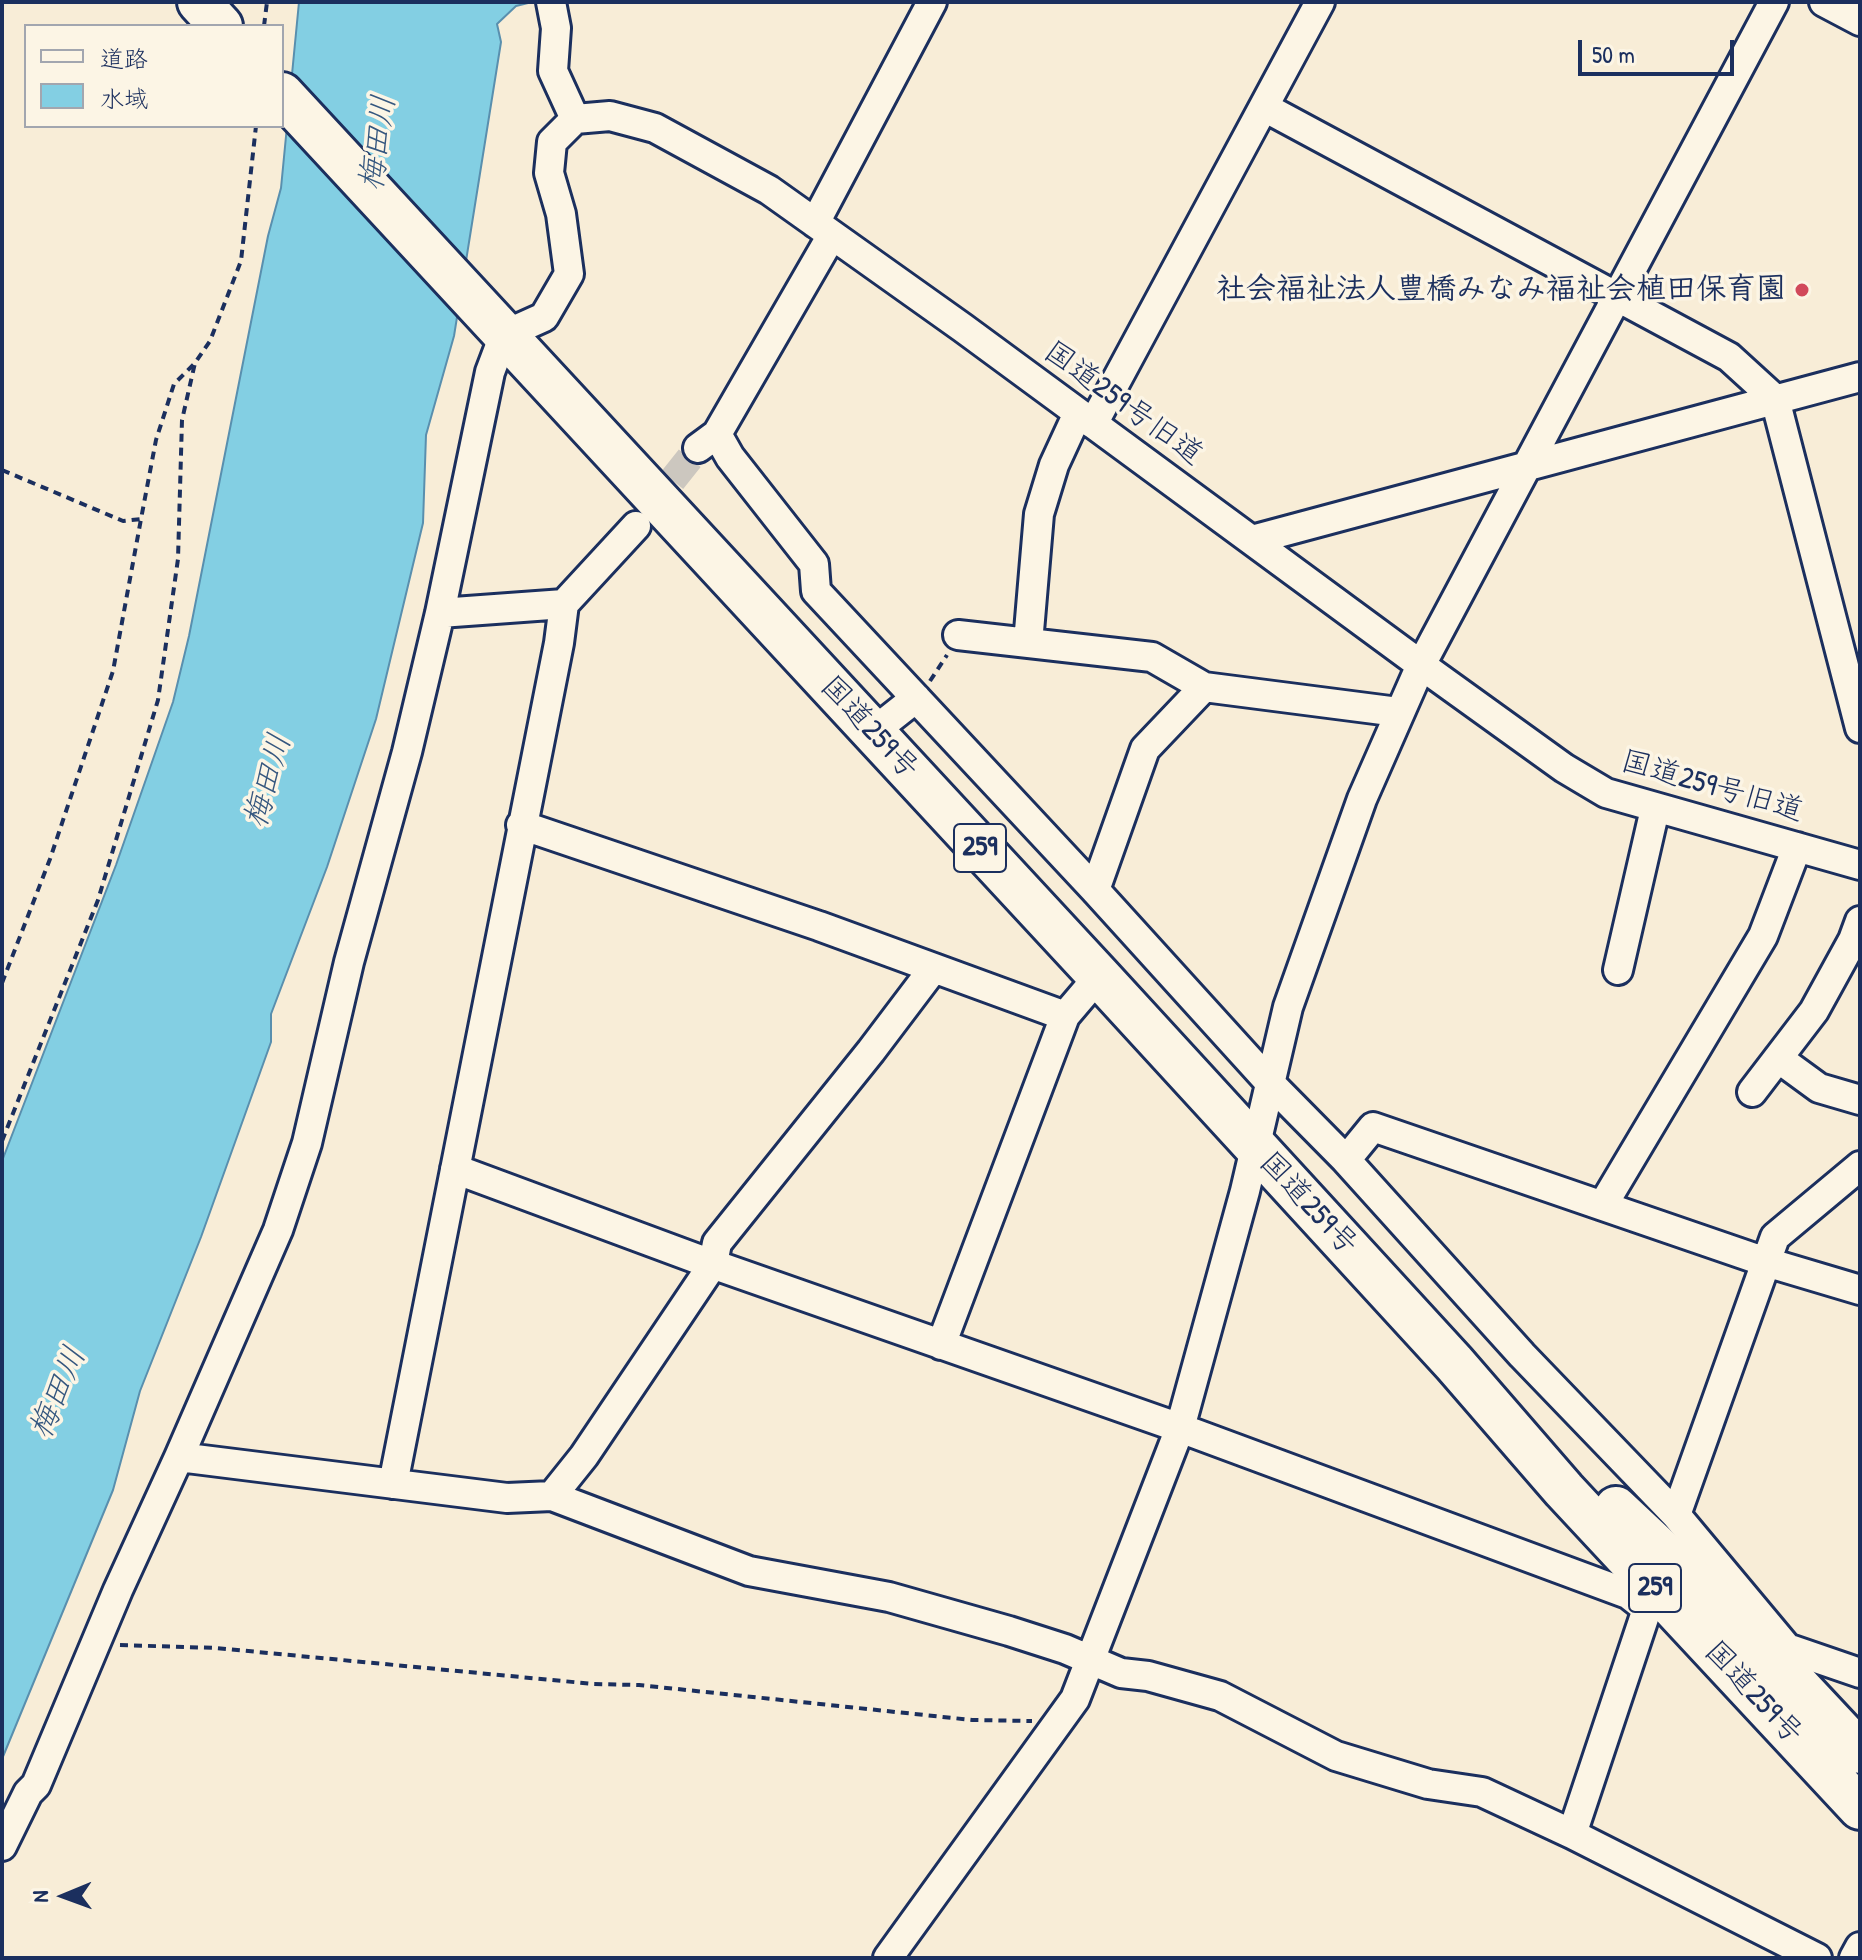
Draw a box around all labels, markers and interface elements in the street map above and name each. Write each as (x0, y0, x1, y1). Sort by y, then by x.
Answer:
legend (24, 24, 284, 128)
scale bar (1582, 24, 1738, 74)
text: 50 m (1592, 38, 1635, 70)
text: 道路 (100, 42, 148, 74)
text: 水域 (100, 82, 148, 114)
water label: 梅田川 (353, 93, 405, 193)
place label: 社会福祉法人豊橋みなみ福祉会植田保育園 (1216, 272, 1786, 308)
marker: 社会福祉法人豊橋みなみ福祉会植田保育園 (1793, 281, 1811, 299)
street label: 国道259号旧道 (1036, 334, 1210, 474)
street label: 国道259号 (812, 669, 926, 787)
water label: 梅田川 (237, 730, 301, 832)
street label: 国道259号旧道 (1617, 744, 1807, 830)
road number: 259 (954, 824, 1006, 872)
street label: 国道259号 (1251, 1145, 1365, 1263)
water label: 梅田川 (23, 1341, 95, 1445)
road number: 259 (1629, 1564, 1681, 1612)
street label: 国道259号 (1696, 1634, 1810, 1752)
north arrow (24, 1856, 104, 1936)
text: N (25, 1890, 55, 1903)

